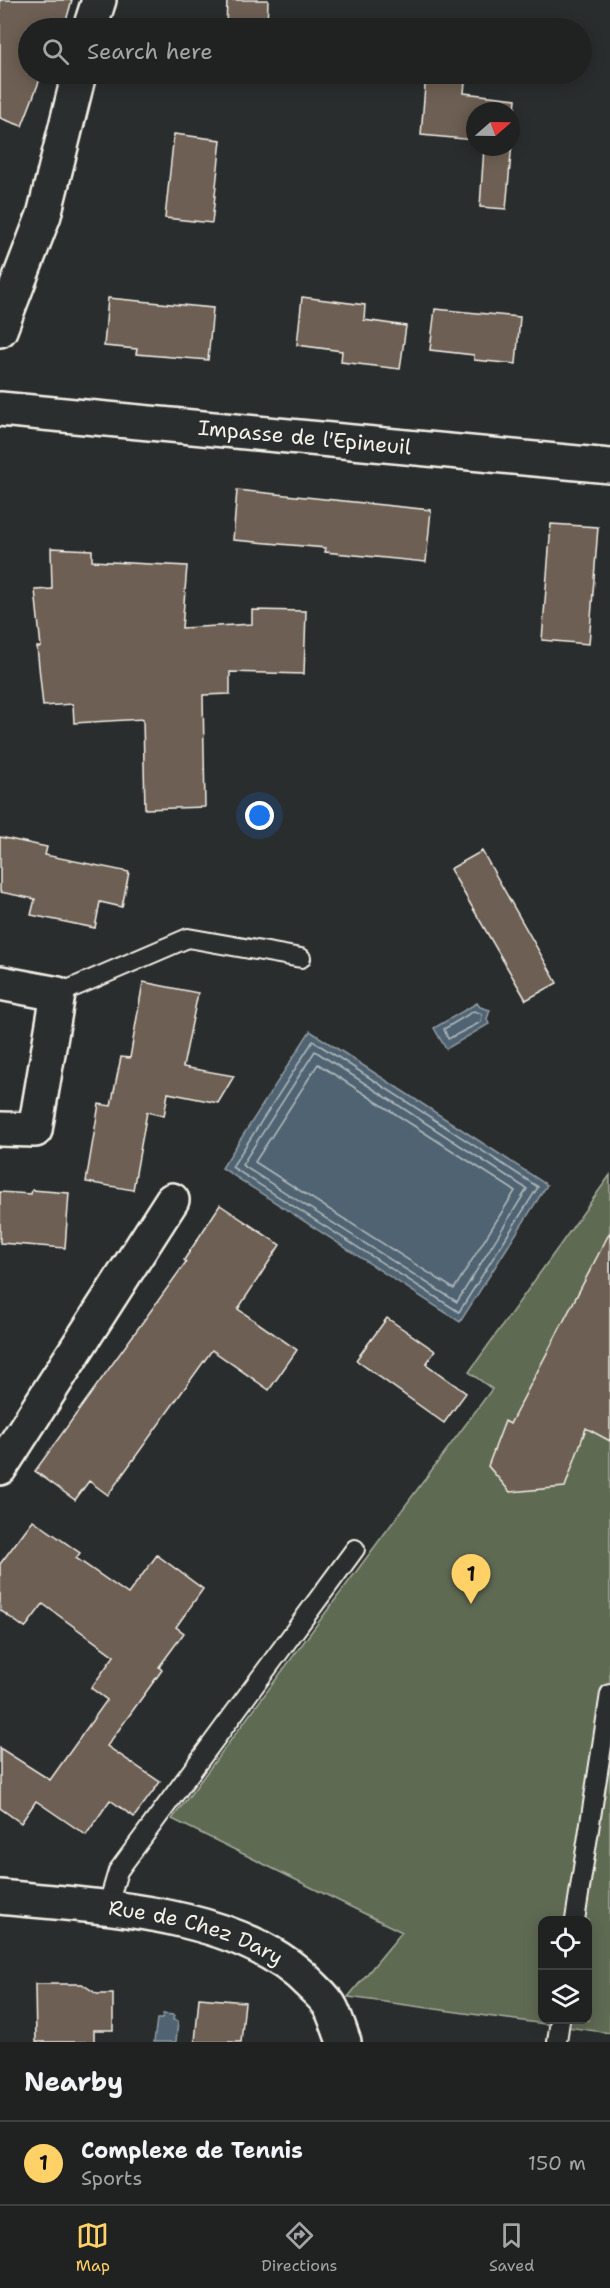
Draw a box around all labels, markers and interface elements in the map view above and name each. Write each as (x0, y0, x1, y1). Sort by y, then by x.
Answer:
search box (18, 18, 592, 84)
icon: search (39, 35, 72, 68)
text: Search here (87, 37, 213, 66)
north arrow (466, 102, 520, 156)
street label: Impasse de l'Epineuil (197, 414, 413, 461)
your location (245, 801, 274, 830)
pin: 1 (452, 1554, 490, 1604)
street label: Rue de Chez Dary (107, 1894, 289, 1972)
map controls (538, 1916, 592, 2024)
button: locate (538, 1916, 592, 1970)
button: layers (538, 1970, 592, 2024)
text: Nearby (24, 2064, 123, 2099)
text: Complexe de Tennis (81, 2136, 303, 2165)
text: 1 (39, 2150, 48, 2176)
text: 150 m (528, 2150, 586, 2176)
text: Sports (81, 2165, 142, 2191)
tab: Map (76, 2219, 110, 2276)
tab: Directions (261, 2219, 338, 2276)
tab: Saved (489, 2219, 534, 2276)

